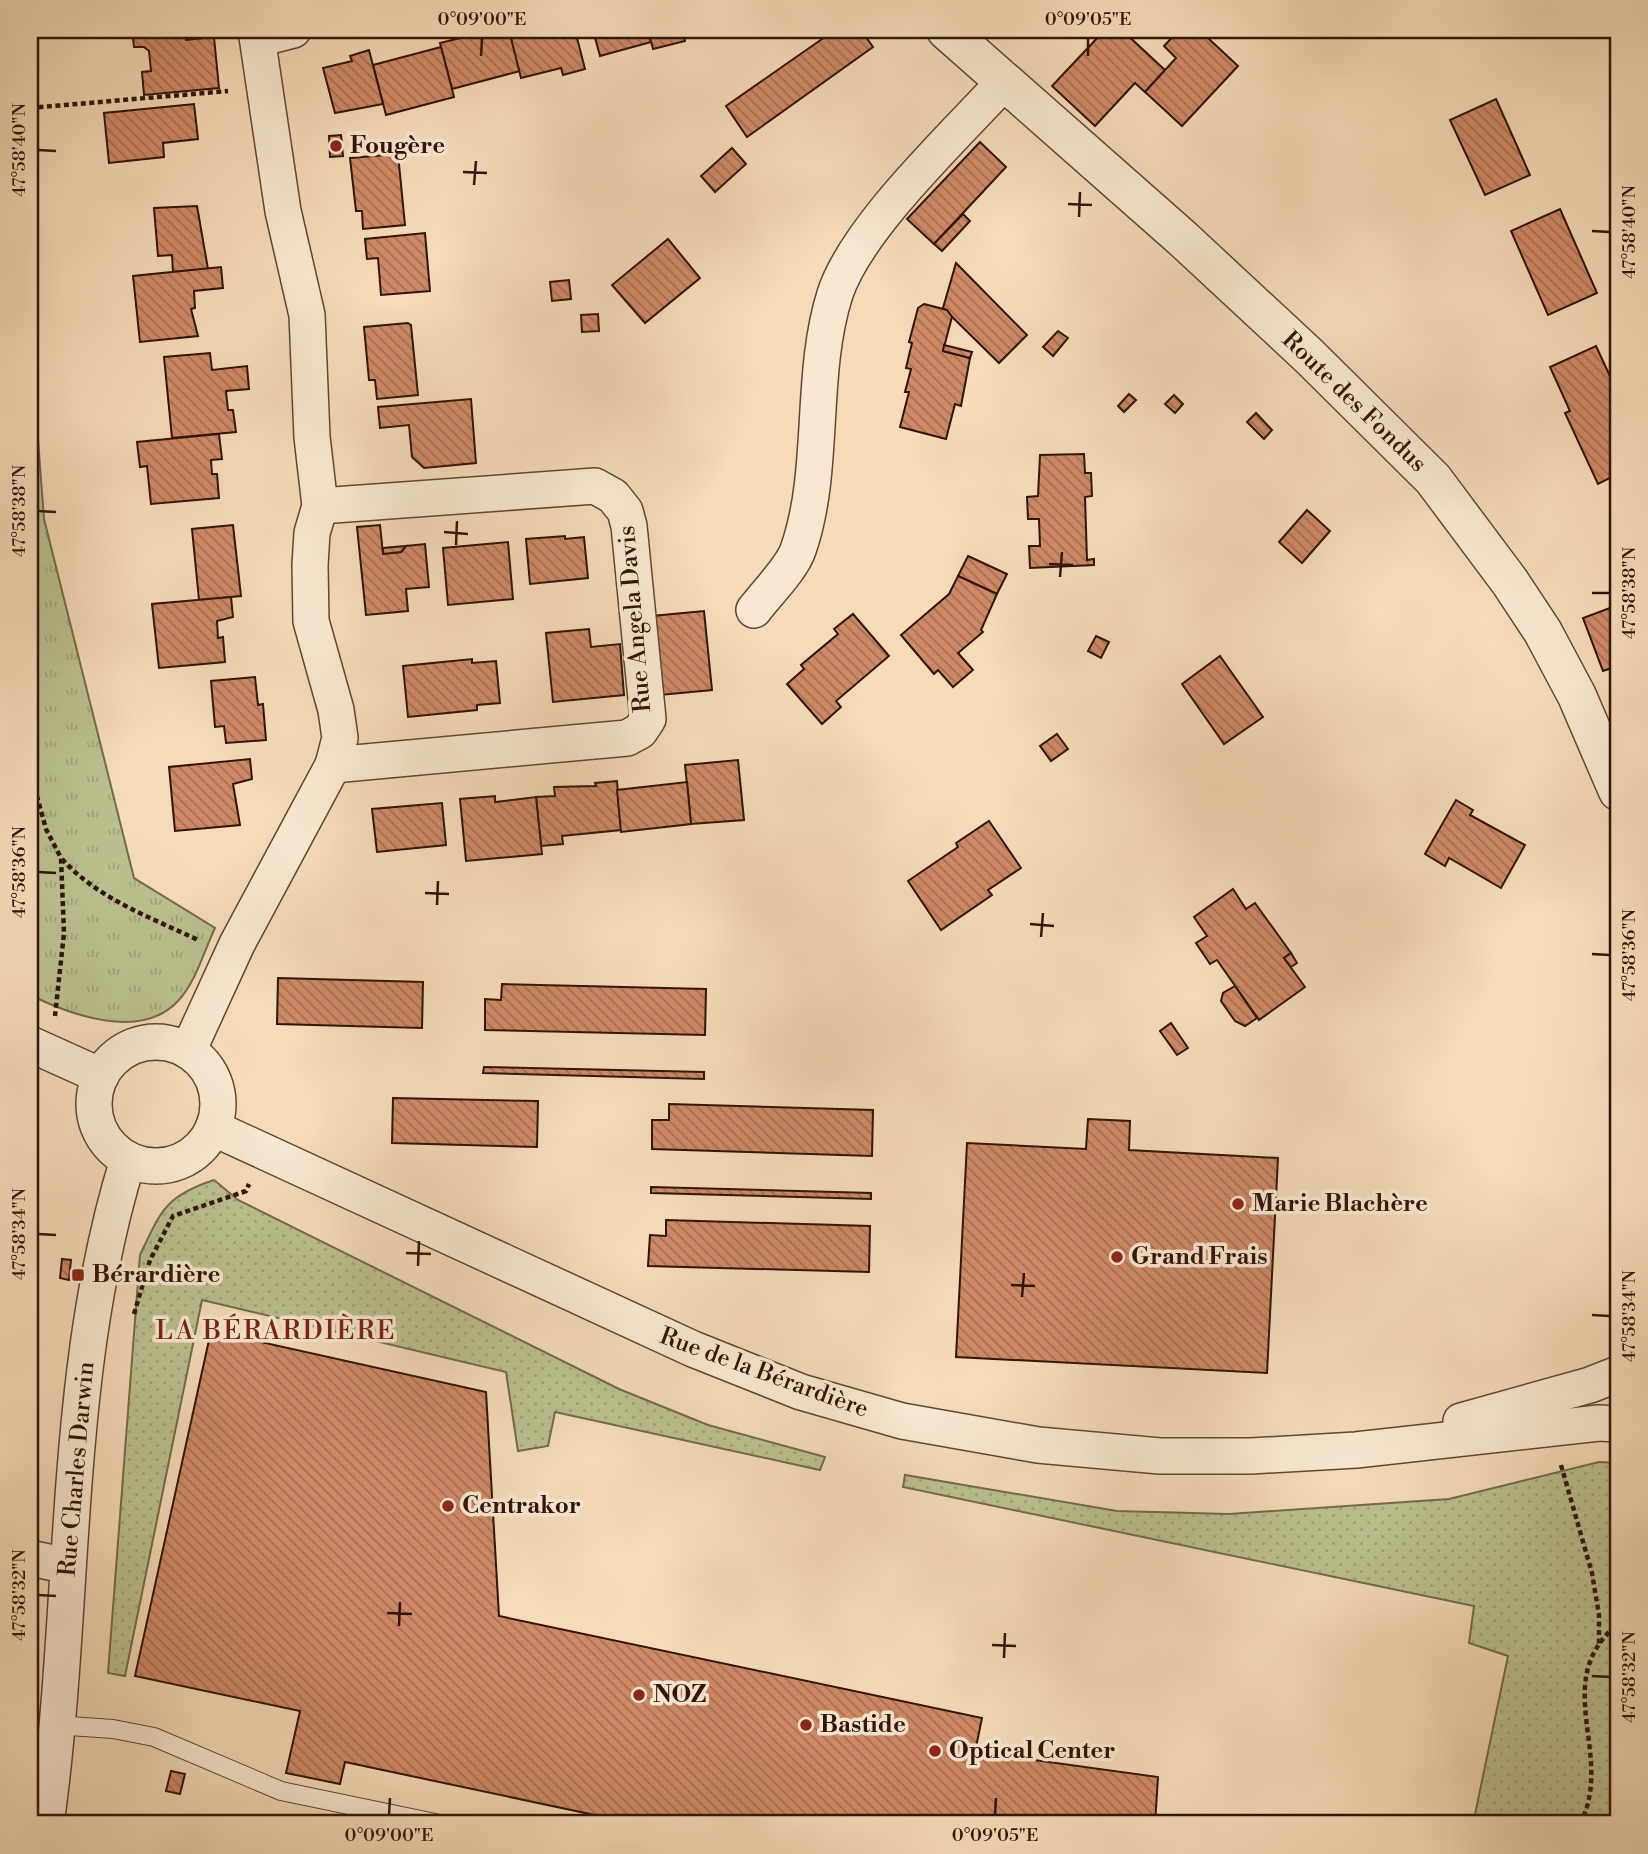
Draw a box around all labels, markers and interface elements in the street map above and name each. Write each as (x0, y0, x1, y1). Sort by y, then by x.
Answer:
text: 0°09'00"E (438, 8, 526, 31)
text: 0°09'05"E (1045, 8, 1131, 31)
text: 47°58'40"N (8, 103, 31, 197)
place label: Fougère (350, 131, 445, 161)
marker: Fougère (328, 138, 344, 154)
text: 47°58'40"N (1618, 185, 1641, 279)
street label: Route des Fondus (1275, 325, 1433, 479)
text: 47°58'38"N (8, 464, 31, 557)
street label: Rue Angela Davis (612, 524, 658, 714)
text: 47°58'38"N (1618, 546, 1641, 639)
text: 47°58'36"N (8, 825, 31, 918)
text: 47°58'36"N (1618, 908, 1641, 1001)
text: 47°58'34"N (8, 1187, 31, 1280)
place label: Marie Blachère (1252, 1189, 1428, 1219)
marker: Marie Blachère (1230, 1196, 1246, 1212)
place label: Grand Frais (1131, 1242, 1268, 1272)
marker: Grand Frais (1109, 1249, 1125, 1265)
place label: Bérardière (92, 1260, 221, 1290)
marker: Bérardière (70, 1267, 86, 1283)
text: 47°58'34"N (1618, 1269, 1641, 1362)
district label: LA BÉRARDIÈRE (156, 1313, 396, 1347)
street label: Rue de la Bérardière (656, 1321, 872, 1425)
street label: Rue Charles Darwin (53, 1360, 101, 1578)
place label: Centrakor (462, 1491, 581, 1521)
marker: Centrakor (440, 1498, 456, 1514)
text: 47°58'32"N (8, 1549, 31, 1641)
text: 47°58'32"N (1618, 1631, 1641, 1723)
place label: NOZ (653, 1680, 706, 1710)
marker: NOZ (631, 1687, 647, 1703)
place label: Bastide (820, 1710, 906, 1740)
marker: Bastide (798, 1717, 814, 1733)
place label: Optical Center (949, 1736, 1115, 1766)
marker: Optical Center (927, 1743, 943, 1759)
text: 0°09'00"E (345, 1824, 433, 1847)
text: 0°09'05"E (952, 1824, 1038, 1847)

